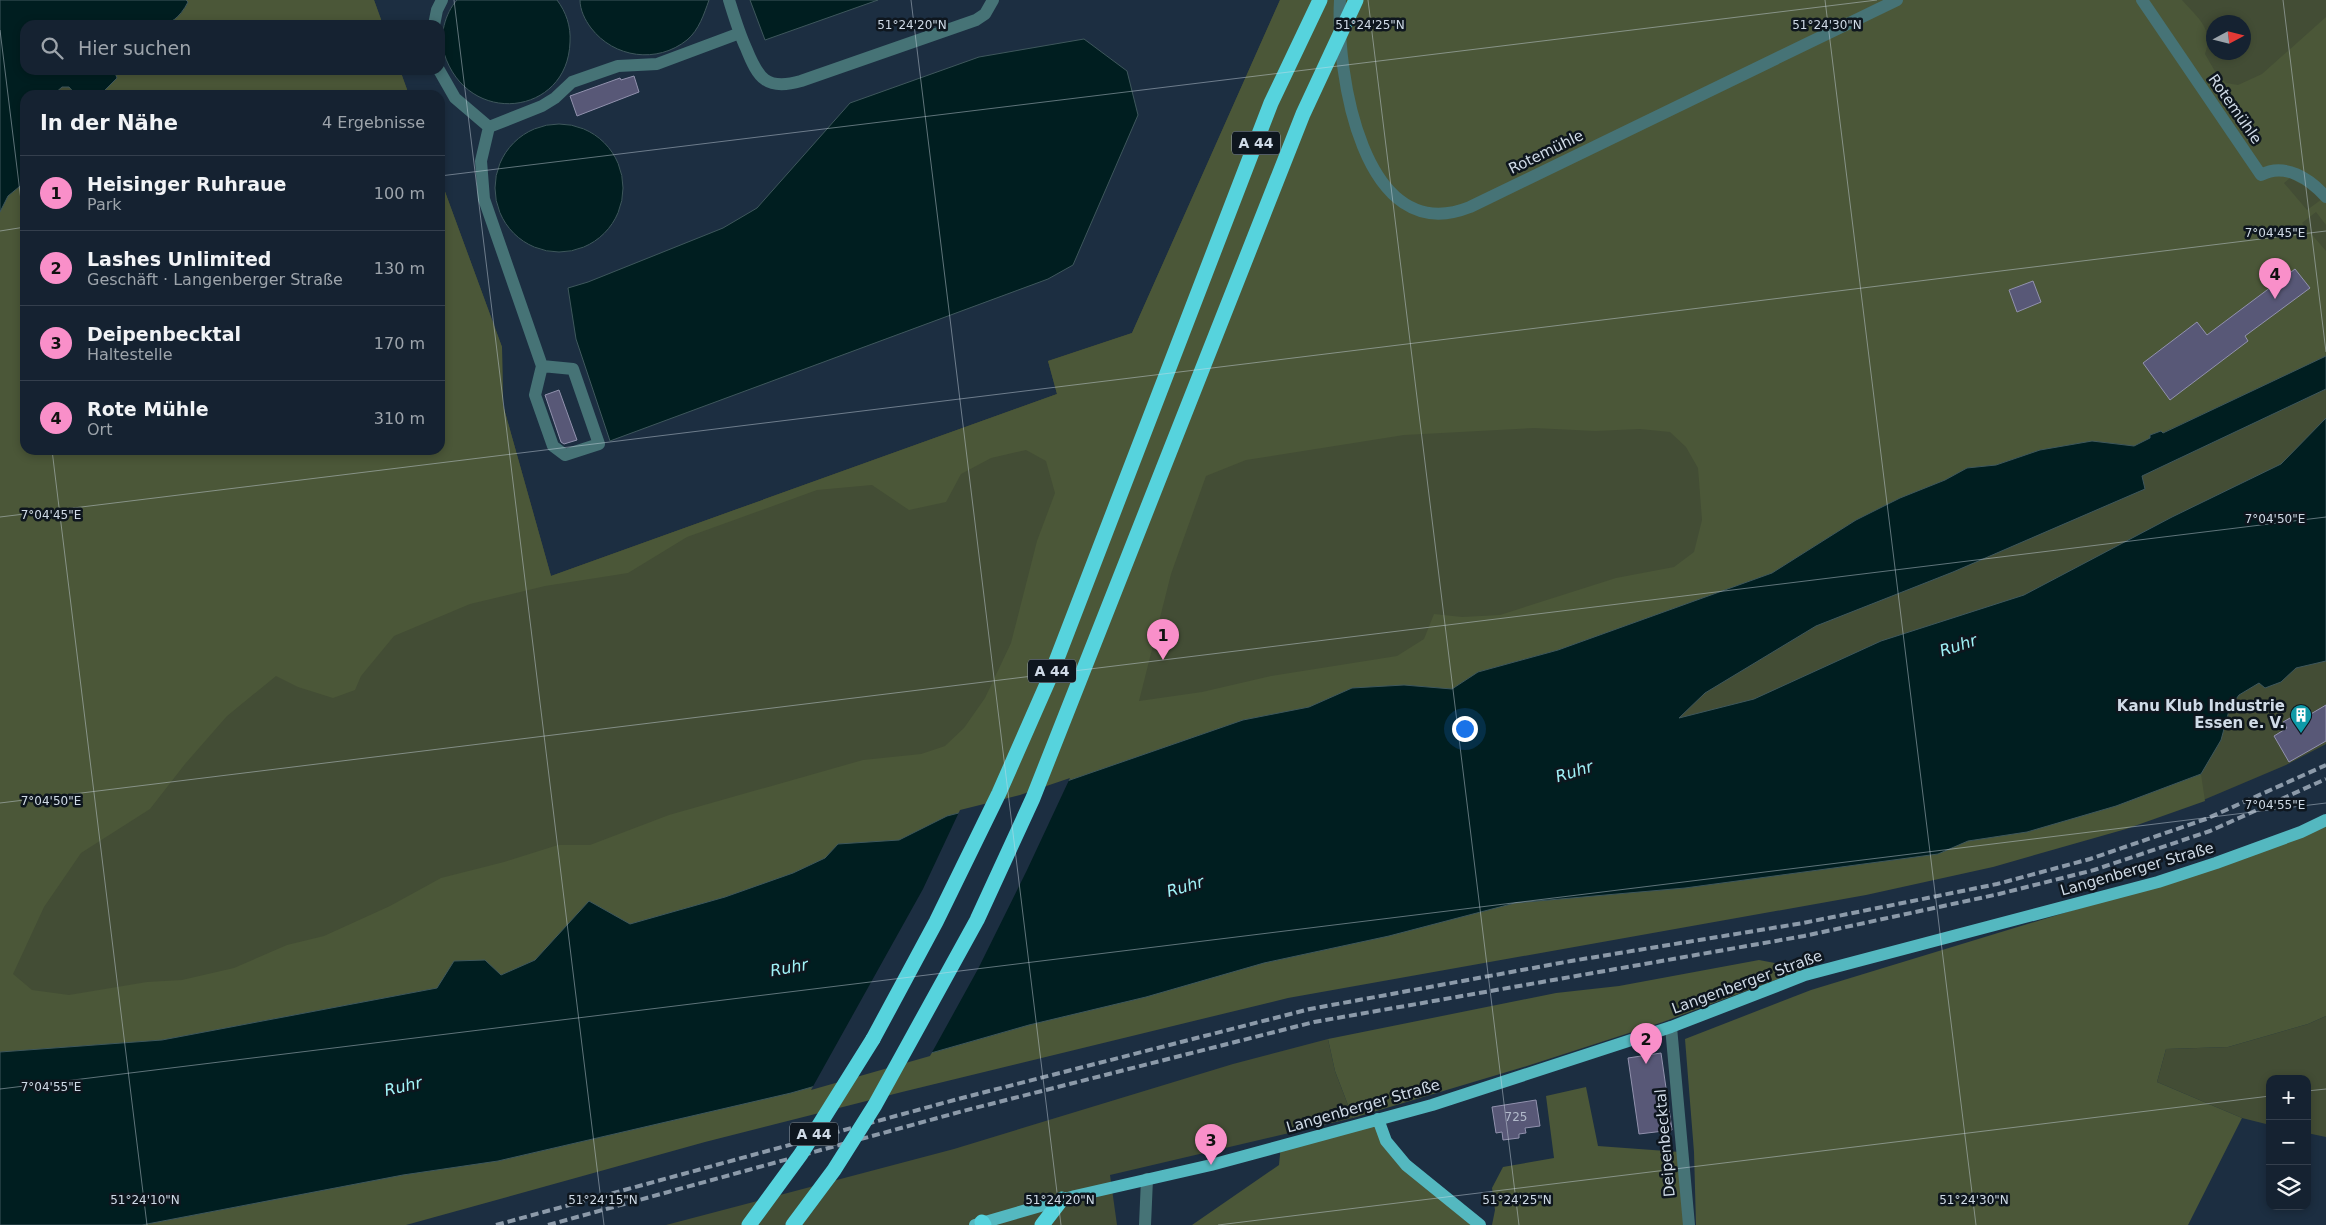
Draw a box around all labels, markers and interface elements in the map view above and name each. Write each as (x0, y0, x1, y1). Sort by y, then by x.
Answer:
north arrow (2206, 15, 2251, 60)
text: 51°24'20"N (877, 18, 947, 32)
text: 51°24'25"N (1335, 18, 1405, 32)
text: 51°24'30"N (1792, 18, 1862, 32)
search box (20, 20, 445, 75)
icon: search (38, 34, 66, 62)
text: Hier suchen (78, 37, 191, 59)
street label: Rotemühle (2204, 71, 2266, 147)
text: In der Nähe (40, 111, 178, 135)
text: 4 Ergebnisse (322, 113, 425, 132)
street label: Rotemühle (1506, 126, 1586, 178)
road number: A 44 (1232, 132, 1280, 154)
text: Heisinger Ruhraue (87, 173, 286, 195)
text: 1 (50, 184, 62, 203)
text: 100 m (374, 184, 425, 203)
text: Park (87, 195, 122, 214)
text: 7°04'45"E (2245, 226, 2305, 240)
text: Lashes Unlimited (87, 248, 271, 270)
pin: 4 (2259, 258, 2291, 299)
text: 2 (50, 259, 62, 278)
text: 130 m (374, 259, 425, 278)
text: Geschäft · Langenberger Straße (87, 270, 343, 289)
text: Deipenbecktal (87, 323, 241, 345)
text: 3 (50, 334, 62, 353)
text: 170 m (374, 334, 425, 353)
text: Haltestelle (87, 345, 173, 364)
text: Rote Mühle (87, 398, 209, 420)
text: 4 (50, 409, 62, 428)
text: 310 m (374, 409, 425, 428)
text: Ort (87, 420, 112, 439)
text: 7°04'45"E (21, 508, 81, 522)
text: 7°04'50"E (2245, 512, 2305, 526)
pin: 1 (1147, 619, 1179, 660)
water label: Ruhr (1937, 630, 1980, 660)
road number: A 44 (1028, 659, 1076, 682)
place label: Kanu Klub Industrie Essen e. V. (2117, 697, 2285, 732)
building icon: Kanu Klub Industrie Essen e. V. (2289, 703, 2313, 734)
your location (1452, 716, 1478, 742)
water label: Ruhr (1553, 756, 1596, 786)
text: 7°04'50"E (21, 794, 81, 808)
text: 7°04'55"E (2245, 798, 2305, 812)
street label: Langenberger Straße (2058, 838, 2216, 900)
water label: Ruhr (1164, 872, 1207, 901)
street label: Langenberger Straße (1669, 946, 1825, 1018)
water label: Ruhr (769, 955, 811, 980)
pin: 2 (1630, 1023, 1662, 1064)
water label: Ruhr (382, 1073, 425, 1100)
street label: Langenberger Straße (1284, 1075, 1442, 1137)
map controls (2266, 1075, 2311, 1210)
button: + (2266, 1075, 2311, 1120)
text: 7°04'55"E (21, 1080, 81, 1094)
street label: Deipenbecktal (1651, 1088, 1679, 1198)
house number: 725 (1505, 1110, 1527, 1124)
button: − (2266, 1120, 2311, 1165)
road number: A 44 (790, 1122, 838, 1146)
pin: 3 (1195, 1124, 1227, 1165)
button: layers (2266, 1165, 2311, 1210)
text: 51°24'10"N (110, 1193, 180, 1207)
text: 51°24'15"N (568, 1193, 638, 1207)
text: 51°24'20"N (1025, 1193, 1095, 1207)
text: 51°24'25"N (1482, 1193, 1552, 1207)
text: 51°24'30"N (1939, 1193, 2009, 1207)

